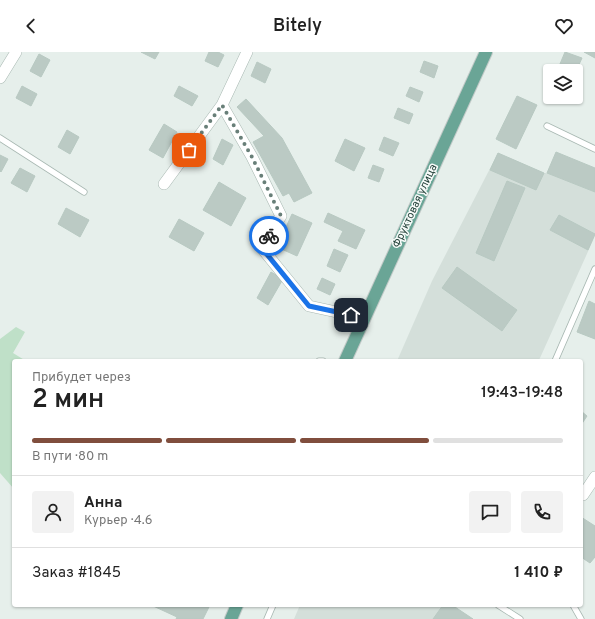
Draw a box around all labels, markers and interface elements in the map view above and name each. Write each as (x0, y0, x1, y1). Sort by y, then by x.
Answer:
icon: back (20, 15, 42, 37)
text: Bitely (273, 15, 322, 38)
icon: heart (553, 15, 575, 37)
map controls (543, 64, 583, 104)
button: layers (543, 64, 583, 104)
pin (172, 133, 206, 167)
icon: bag (178, 139, 200, 161)
street label: Фруктовая улица (390, 162, 441, 250)
courier (249, 216, 289, 256)
icon: bike (258, 225, 280, 247)
pin (334, 298, 368, 332)
icon: home (340, 304, 362, 326)
text: Прибудет через (32, 370, 131, 386)
text: 2 мин (32, 384, 104, 417)
text: 19:43–19:48 (481, 384, 563, 403)
text: В пути · 80 m (32, 449, 108, 465)
button: person (32, 491, 74, 533)
button: chat (469, 491, 511, 533)
button: phone (521, 491, 563, 533)
text: Анна (84, 494, 122, 513)
text: Курьер · 4.6 (84, 513, 153, 529)
text: Заказ #1845 (32, 564, 121, 583)
text: 1 410 ₽ (514, 564, 563, 583)

